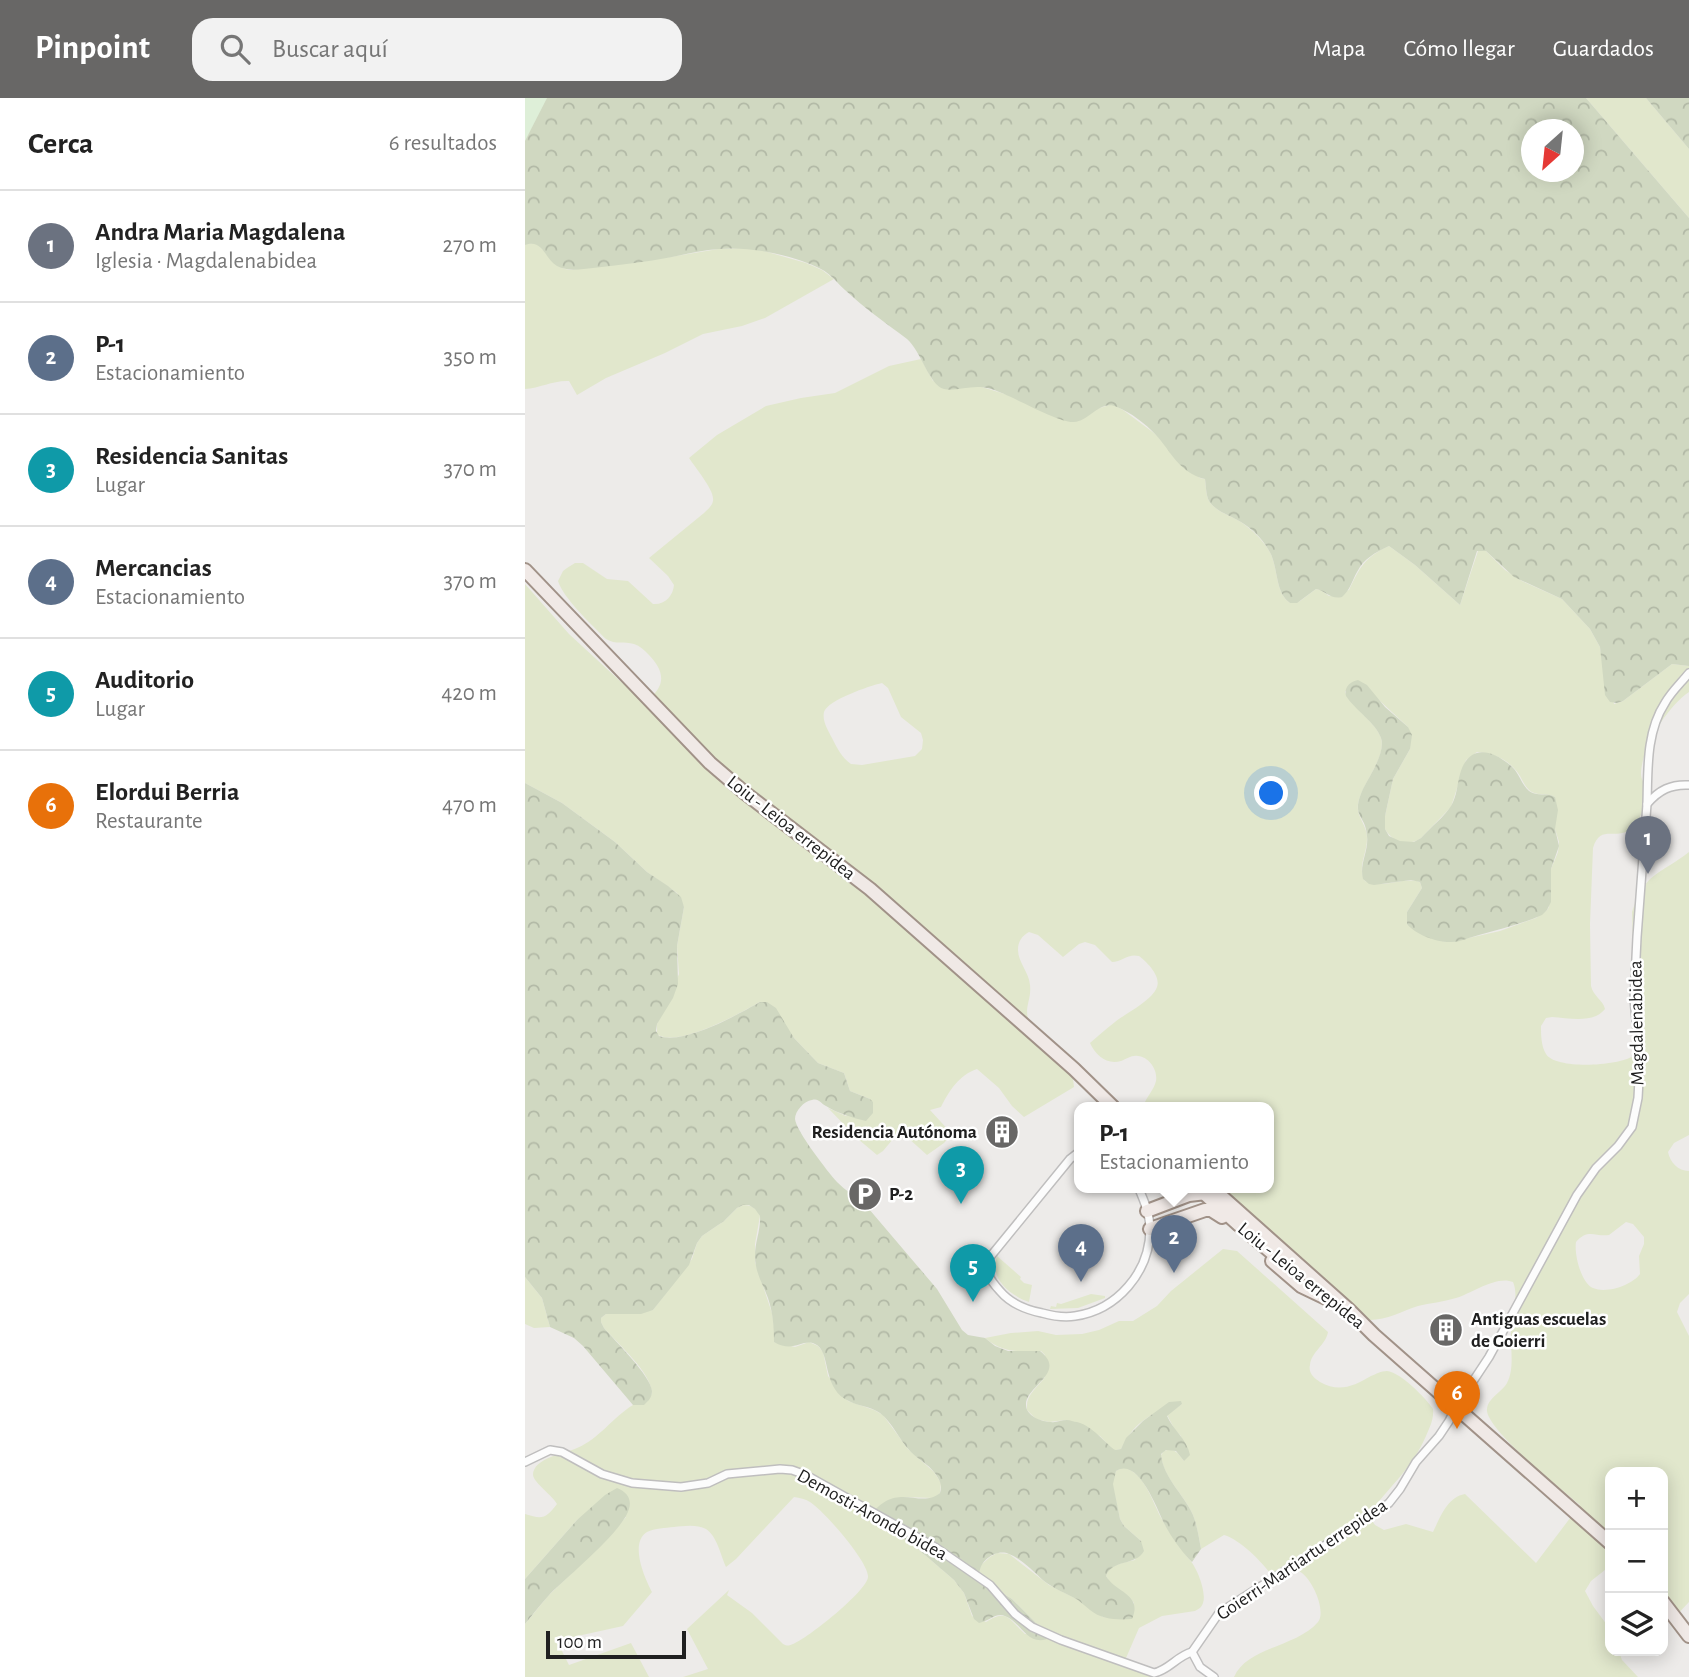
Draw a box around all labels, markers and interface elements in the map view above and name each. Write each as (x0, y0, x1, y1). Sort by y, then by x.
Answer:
search box (192, 18, 682, 81)
icon: search (216, 30, 254, 68)
text: Pinpoint (35, 32, 150, 65)
text: Buscar aquí (272, 36, 388, 62)
text: Mapa (1312, 37, 1366, 61)
text: Cómo llegar (1404, 37, 1515, 61)
text: Guardados (1553, 37, 1654, 61)
north arrow (1521, 119, 1584, 182)
text: Cerca (28, 129, 93, 159)
text: 6 resultados (389, 132, 497, 155)
text: Andra Maria Magdalena (95, 219, 346, 245)
text: 1 (47, 234, 55, 257)
text: 270 m (443, 234, 497, 257)
text: Iglesia · Magdalenabidea (95, 250, 317, 273)
text: P-1 (95, 331, 125, 357)
text: 2 (46, 346, 56, 369)
text: 350 m (444, 346, 497, 369)
text: Estacionamiento (95, 362, 245, 385)
text: Residencia Sanitas (95, 443, 288, 469)
text: 3 (46, 458, 56, 481)
text: 370 m (444, 458, 497, 481)
text: Lugar (95, 474, 145, 497)
text: Mercancias (95, 555, 212, 581)
text: 4 (45, 570, 57, 593)
text: 370 m (444, 570, 497, 593)
text: Estacionamiento (95, 586, 245, 609)
text: Auditorio (95, 667, 194, 693)
text: 5 (46, 682, 56, 705)
text: 420 m (441, 682, 497, 705)
text: Lugar (95, 698, 145, 721)
street label: Loiu - Leioa errepidea (723, 772, 859, 884)
your location (1254, 776, 1288, 810)
text: Elordui Berria (95, 779, 240, 805)
text: 6 (45, 794, 57, 817)
text: 470 m (442, 794, 497, 817)
text: Restaurante (95, 810, 203, 833)
pin: 1 (1625, 816, 1671, 874)
street label: Magdalenabidea (1626, 960, 1648, 1086)
popup (1074, 1102, 1274, 1193)
building icon: Residencia Autónoma (983, 1113, 1021, 1151)
text: P-1 (1099, 1120, 1129, 1146)
place label: Residencia Autónoma (812, 1123, 977, 1142)
pin: 3 (938, 1146, 984, 1204)
text: Estacionamiento (1099, 1151, 1249, 1174)
parking icon: P-2 (846, 1175, 884, 1213)
place label: P-2 (889, 1185, 913, 1204)
pin: 2 (1151, 1215, 1197, 1273)
street label: Loiu - Leioa errepidea (1234, 1219, 1368, 1333)
pin: 4 (1058, 1224, 1104, 1282)
pin: 5 (950, 1244, 996, 1302)
place label: Antiguas escuelas de Goierri (1471, 1310, 1606, 1351)
building icon: Antiguas escuelas de Goierri (1427, 1311, 1465, 1349)
pin: 6 (1434, 1371, 1480, 1429)
street label: Demosti-Arondo bidea (794, 1466, 950, 1564)
map controls (1605, 1467, 1668, 1656)
button: + (1605, 1467, 1668, 1530)
street label: Goierri-Martiartu errepidea (1213, 1496, 1391, 1624)
button: − (1605, 1530, 1668, 1593)
button: layers (1605, 1593, 1668, 1656)
scale bar (546, 1628, 686, 1660)
text: 100 m (557, 1633, 602, 1652)

